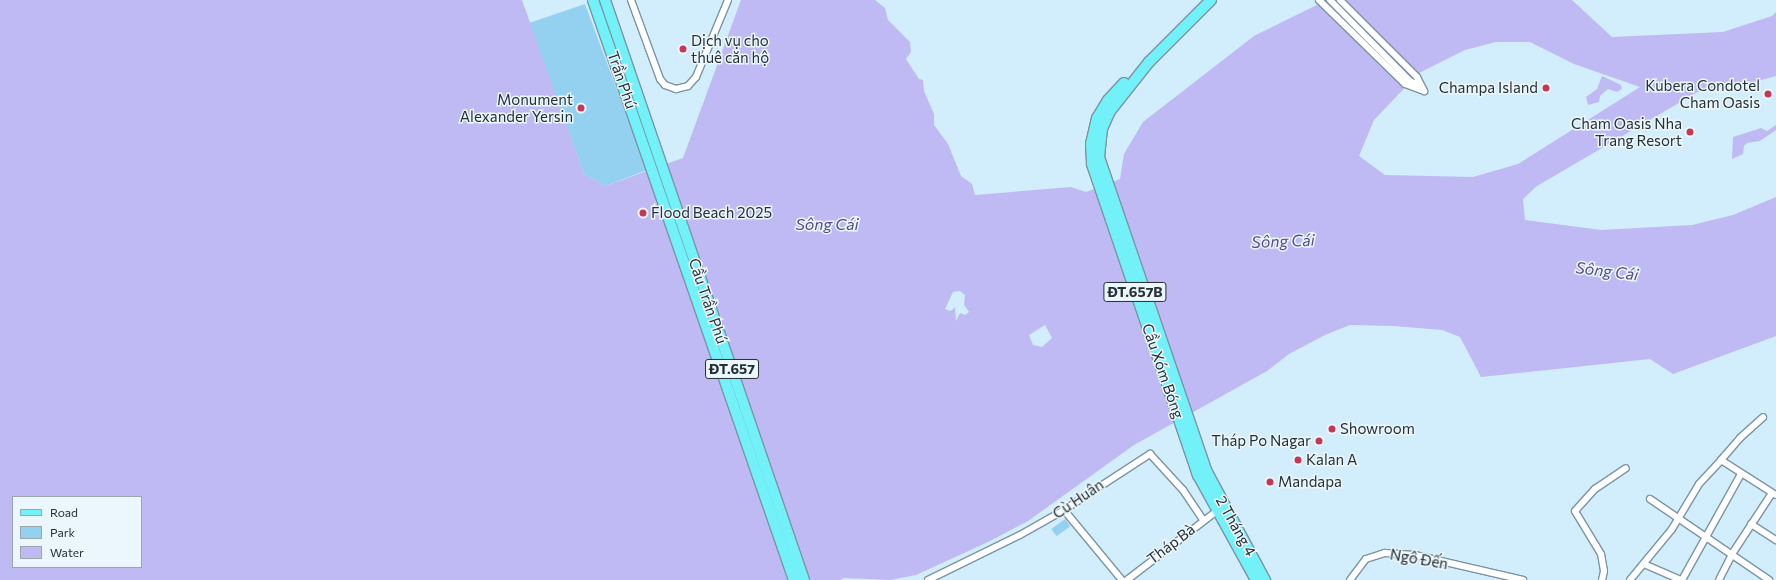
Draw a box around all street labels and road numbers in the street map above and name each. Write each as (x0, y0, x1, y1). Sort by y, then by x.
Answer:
street label: Trần Phú (604, 49, 640, 111)
street label: Cầu Trần Phú (685, 256, 731, 346)
road number: ĐT.657B (1103, 280, 1167, 304)
street label: Cầu Xóm Bóng (1138, 321, 1188, 421)
road number: ĐT.657 (705, 357, 759, 381)
street label: Cù Huân (1049, 475, 1107, 523)
street label: 2 Tháng 4 (1212, 493, 1260, 559)
street label: Tháp Bà (1144, 520, 1198, 568)
street label: Ngô Đến (1389, 545, 1449, 573)

